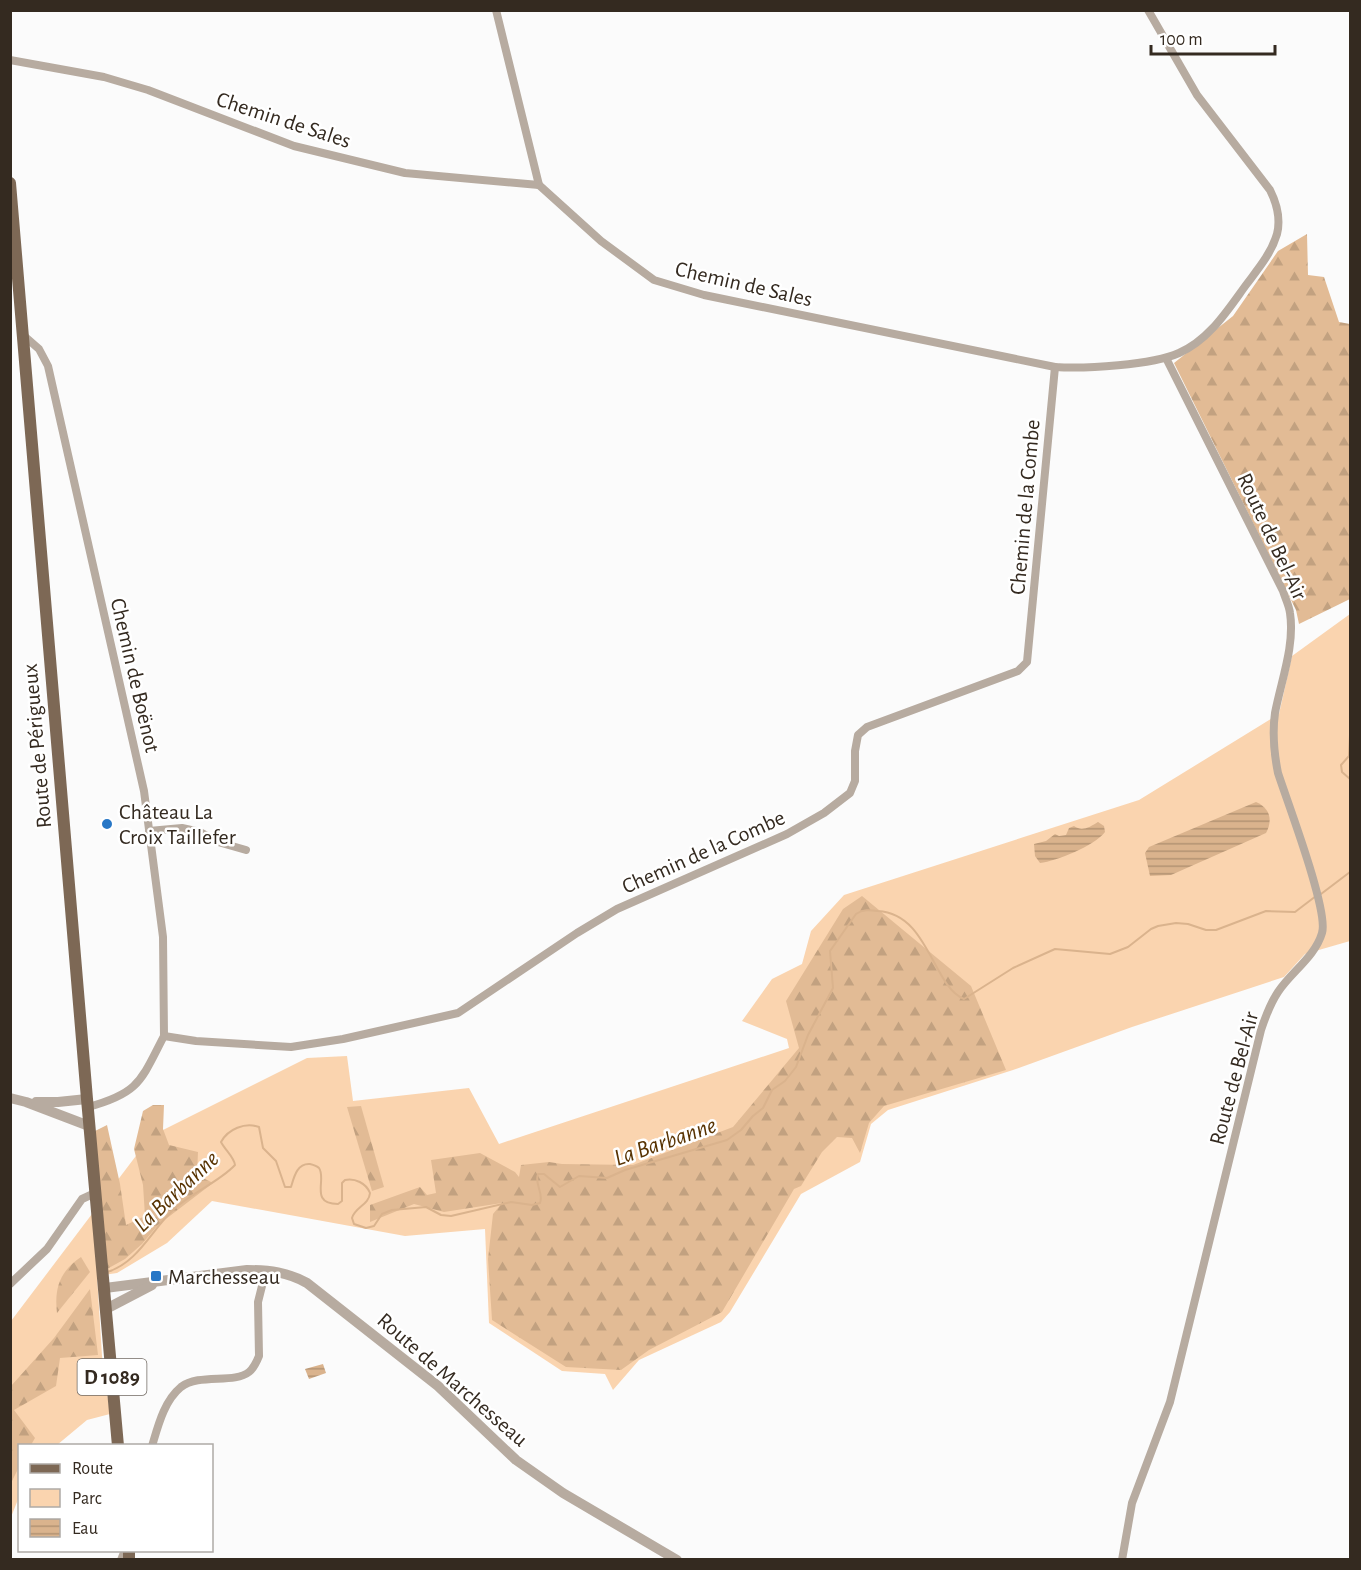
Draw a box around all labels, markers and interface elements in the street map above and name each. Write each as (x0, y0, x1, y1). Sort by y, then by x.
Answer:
scale bar (1151, 18, 1276, 56)
text: 100 m (1160, 31, 1203, 49)
street label: Chemin de Sales (214, 88, 354, 152)
street label: Chemin de Sales (673, 258, 814, 310)
street label: Chemin de la Combe (1006, 418, 1044, 596)
street label: Route de Bel-Air (1233, 470, 1311, 603)
street label: Chemin de Boënot (107, 596, 163, 755)
street label: Route de Périgueux (19, 662, 55, 829)
place label: Château La Croix Taillefer (119, 801, 236, 848)
street label: Chemin de la Combe (619, 806, 788, 898)
marker: Château La Croix Taillefer (100, 817, 114, 831)
street label: Route de Bel-Air (1206, 1009, 1262, 1147)
water label: La Barbanne (611, 1113, 720, 1171)
water label: La Barbanne (130, 1147, 224, 1237)
place label: Marchesseau (168, 1266, 280, 1288)
marker: Marchesseau (149, 1269, 163, 1283)
street label: Route de Marchesseau (373, 1309, 532, 1451)
road number: D 1089 (78, 1359, 146, 1395)
legend (18, 1444, 213, 1552)
text: Route (72, 1460, 113, 1478)
text: Parc (72, 1490, 102, 1508)
text: Eau (72, 1520, 98, 1538)

